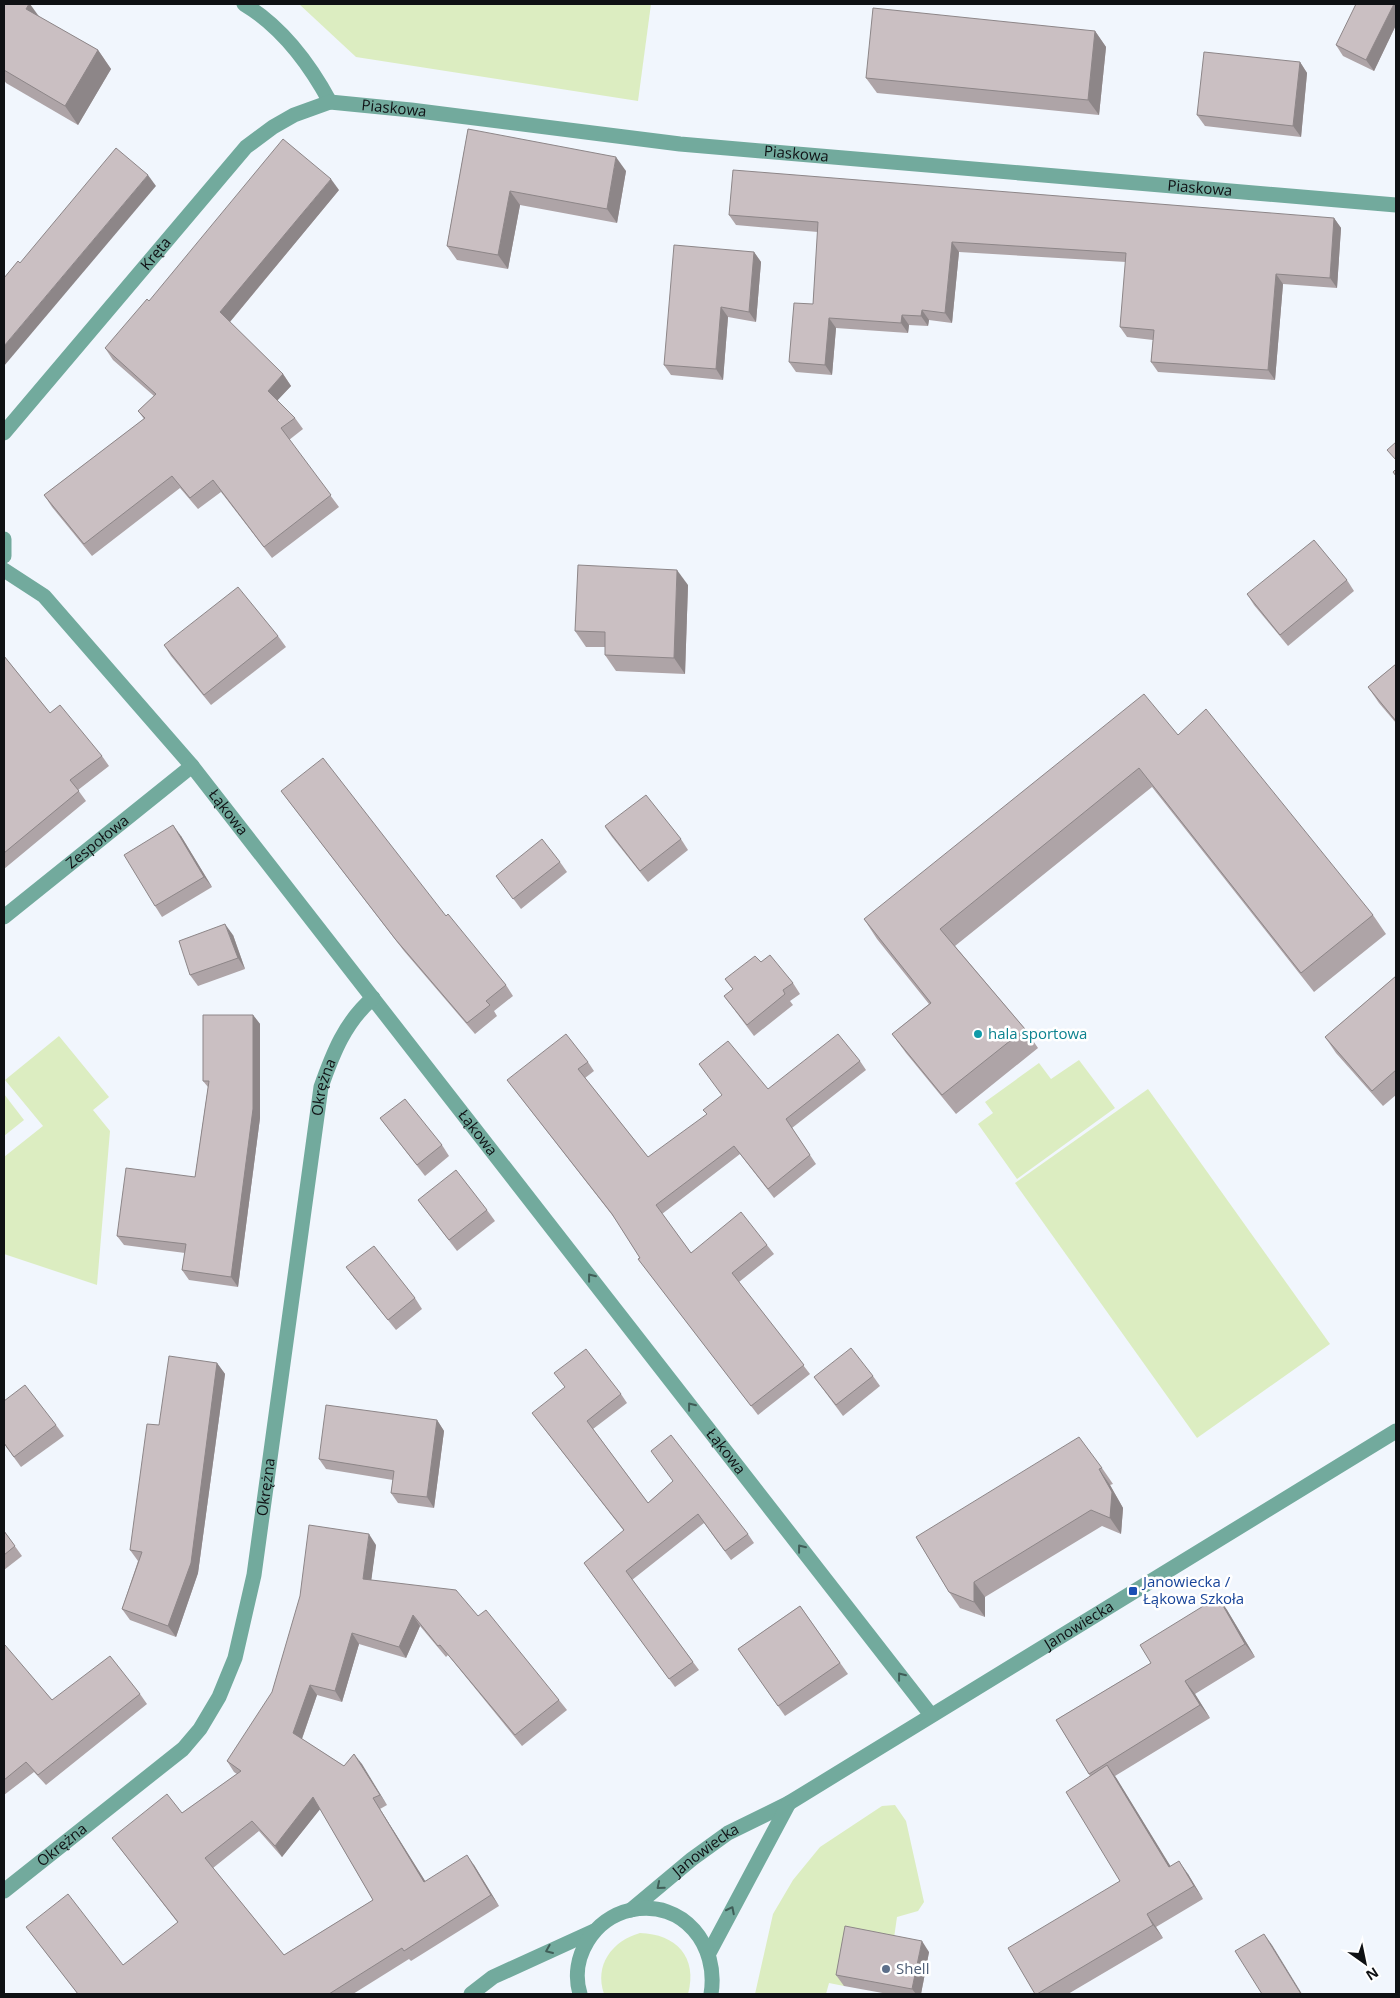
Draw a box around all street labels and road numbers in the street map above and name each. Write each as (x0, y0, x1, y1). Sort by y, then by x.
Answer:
street label: Piaskowa (361, 94, 428, 121)
street label: Piaskowa (763, 140, 830, 166)
street label: Piaskowa (1167, 175, 1233, 200)
street label: Kręta (135, 232, 175, 274)
street label: Łąkowa (205, 785, 253, 839)
street label: Zespołowa (61, 810, 133, 872)
street label: Okrężna (306, 1055, 340, 1117)
street label: Łąkowa (454, 1105, 503, 1159)
street label: Łąkowa (702, 1424, 751, 1478)
street label: Okrężna (251, 1456, 279, 1517)
street label: Janowiecka (1038, 1596, 1117, 1654)
street label: Okrężna (32, 1818, 91, 1870)
street label: Janowiecka (666, 1818, 742, 1882)

